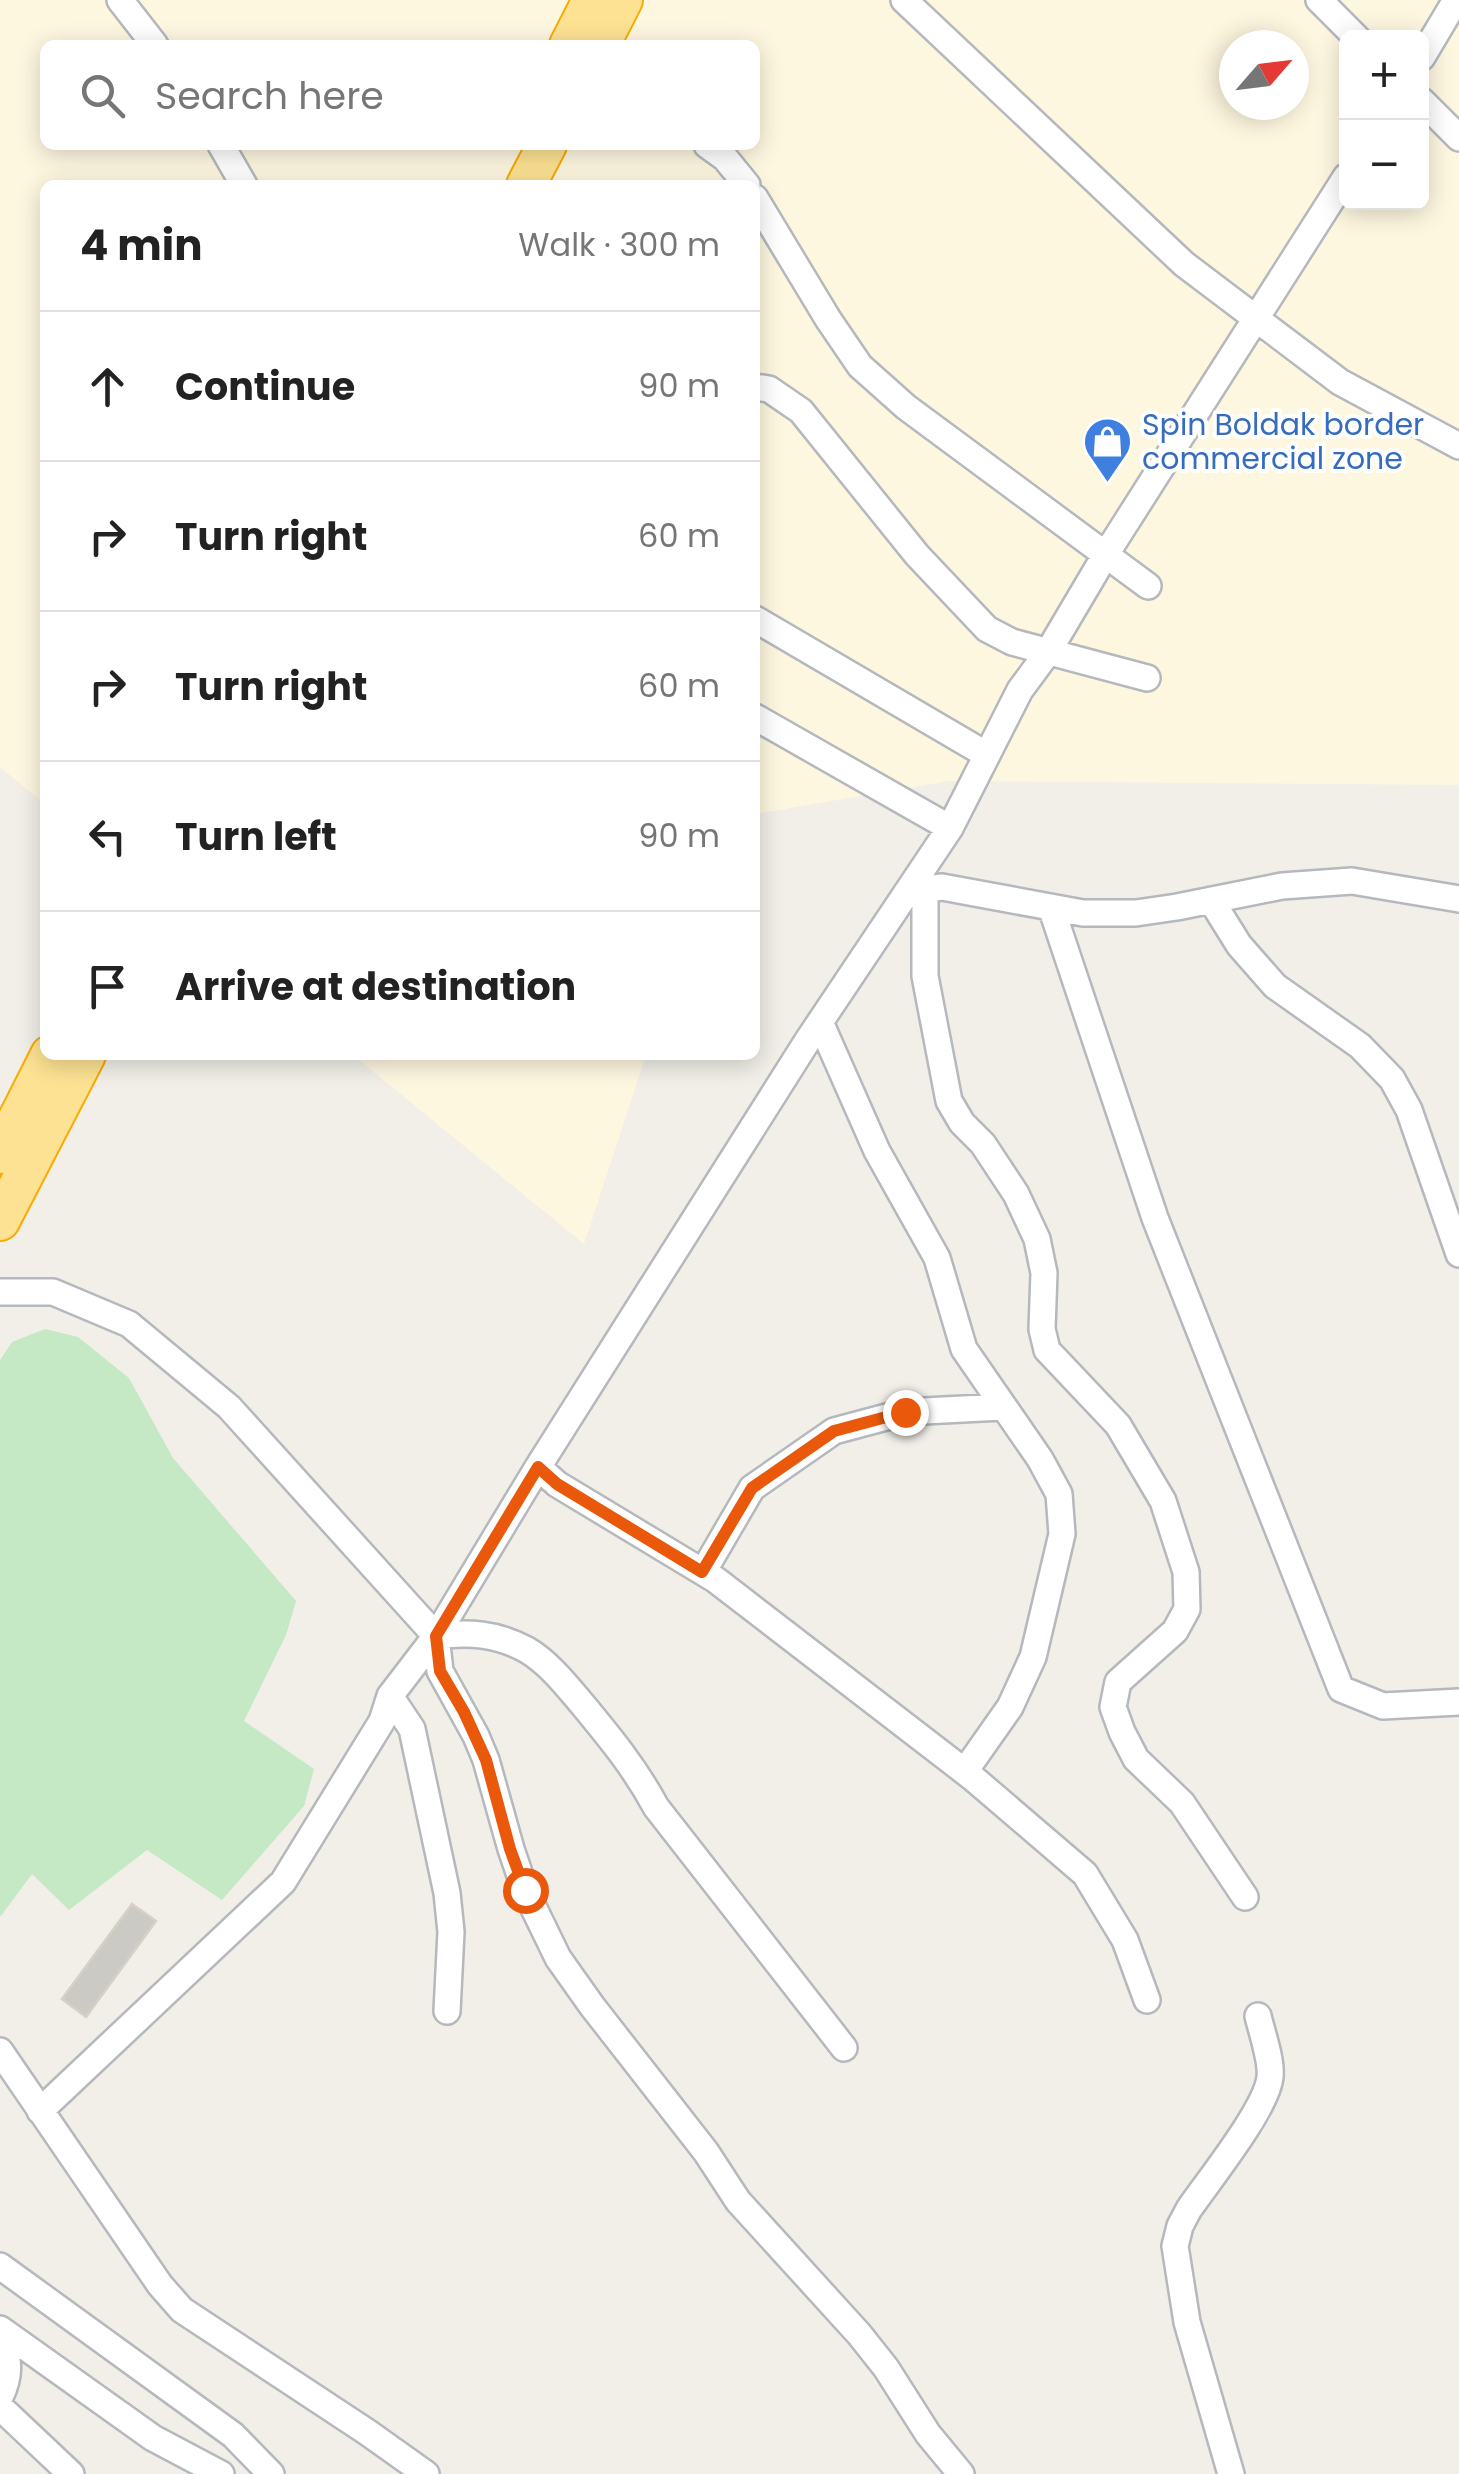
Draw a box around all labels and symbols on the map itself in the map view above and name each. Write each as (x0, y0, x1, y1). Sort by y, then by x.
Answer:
north arrow (1219, 30, 1309, 120)
place label: Spin Boldak border commercial zone (1142, 403, 1424, 480)
shop icon: Spin Boldak border commercial zone (1081, 416, 1133, 484)
route end (883, 1390, 929, 1436)
route start (503, 1868, 549, 1914)

